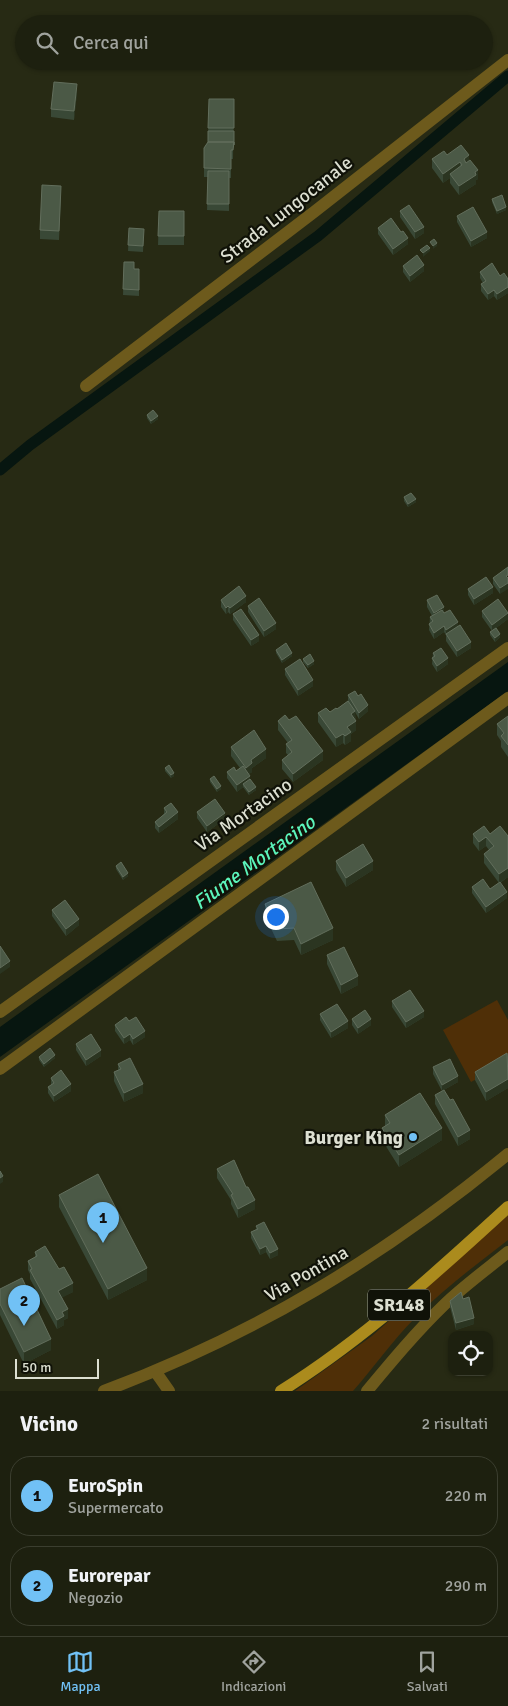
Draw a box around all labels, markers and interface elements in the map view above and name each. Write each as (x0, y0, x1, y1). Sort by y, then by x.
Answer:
search box (15, 15, 493, 70)
icon: search (33, 29, 61, 57)
text: Cerca qui (73, 31, 149, 55)
street label: Strada Lungocanale (216, 151, 357, 269)
street label: Via Mortacino (190, 772, 297, 857)
water label: Fiume Mortacino (188, 809, 322, 915)
your location (263, 904, 289, 930)
place label: Burger King (304, 1126, 403, 1150)
marker: Burger King (407, 1131, 419, 1143)
pin: 1 (87, 1202, 119, 1243)
street label: Via Pontina (261, 1240, 352, 1307)
pin: 2 (8, 1285, 40, 1326)
road number: SR148 (368, 1290, 430, 1320)
map controls (448, 1331, 493, 1376)
button: locate (448, 1331, 493, 1376)
scale bar (15, 1356, 99, 1379)
text: 50 m (22, 1359, 51, 1376)
text: Vicino (20, 1411, 78, 1437)
text: 2 risultati (422, 1414, 488, 1434)
text: EuroSpin (68, 1474, 143, 1498)
text: 1 (33, 1486, 41, 1506)
text: 220 m (445, 1486, 487, 1506)
text: Supermercato (68, 1498, 164, 1518)
text: Eurorepar (68, 1564, 150, 1588)
text: 2 (33, 1576, 41, 1596)
text: 290 m (445, 1576, 487, 1596)
text: Negozio (68, 1588, 123, 1608)
tab: Mappa (60, 1648, 101, 1695)
tab: Indicazioni (221, 1648, 286, 1695)
tab: Salvati (407, 1648, 448, 1695)

